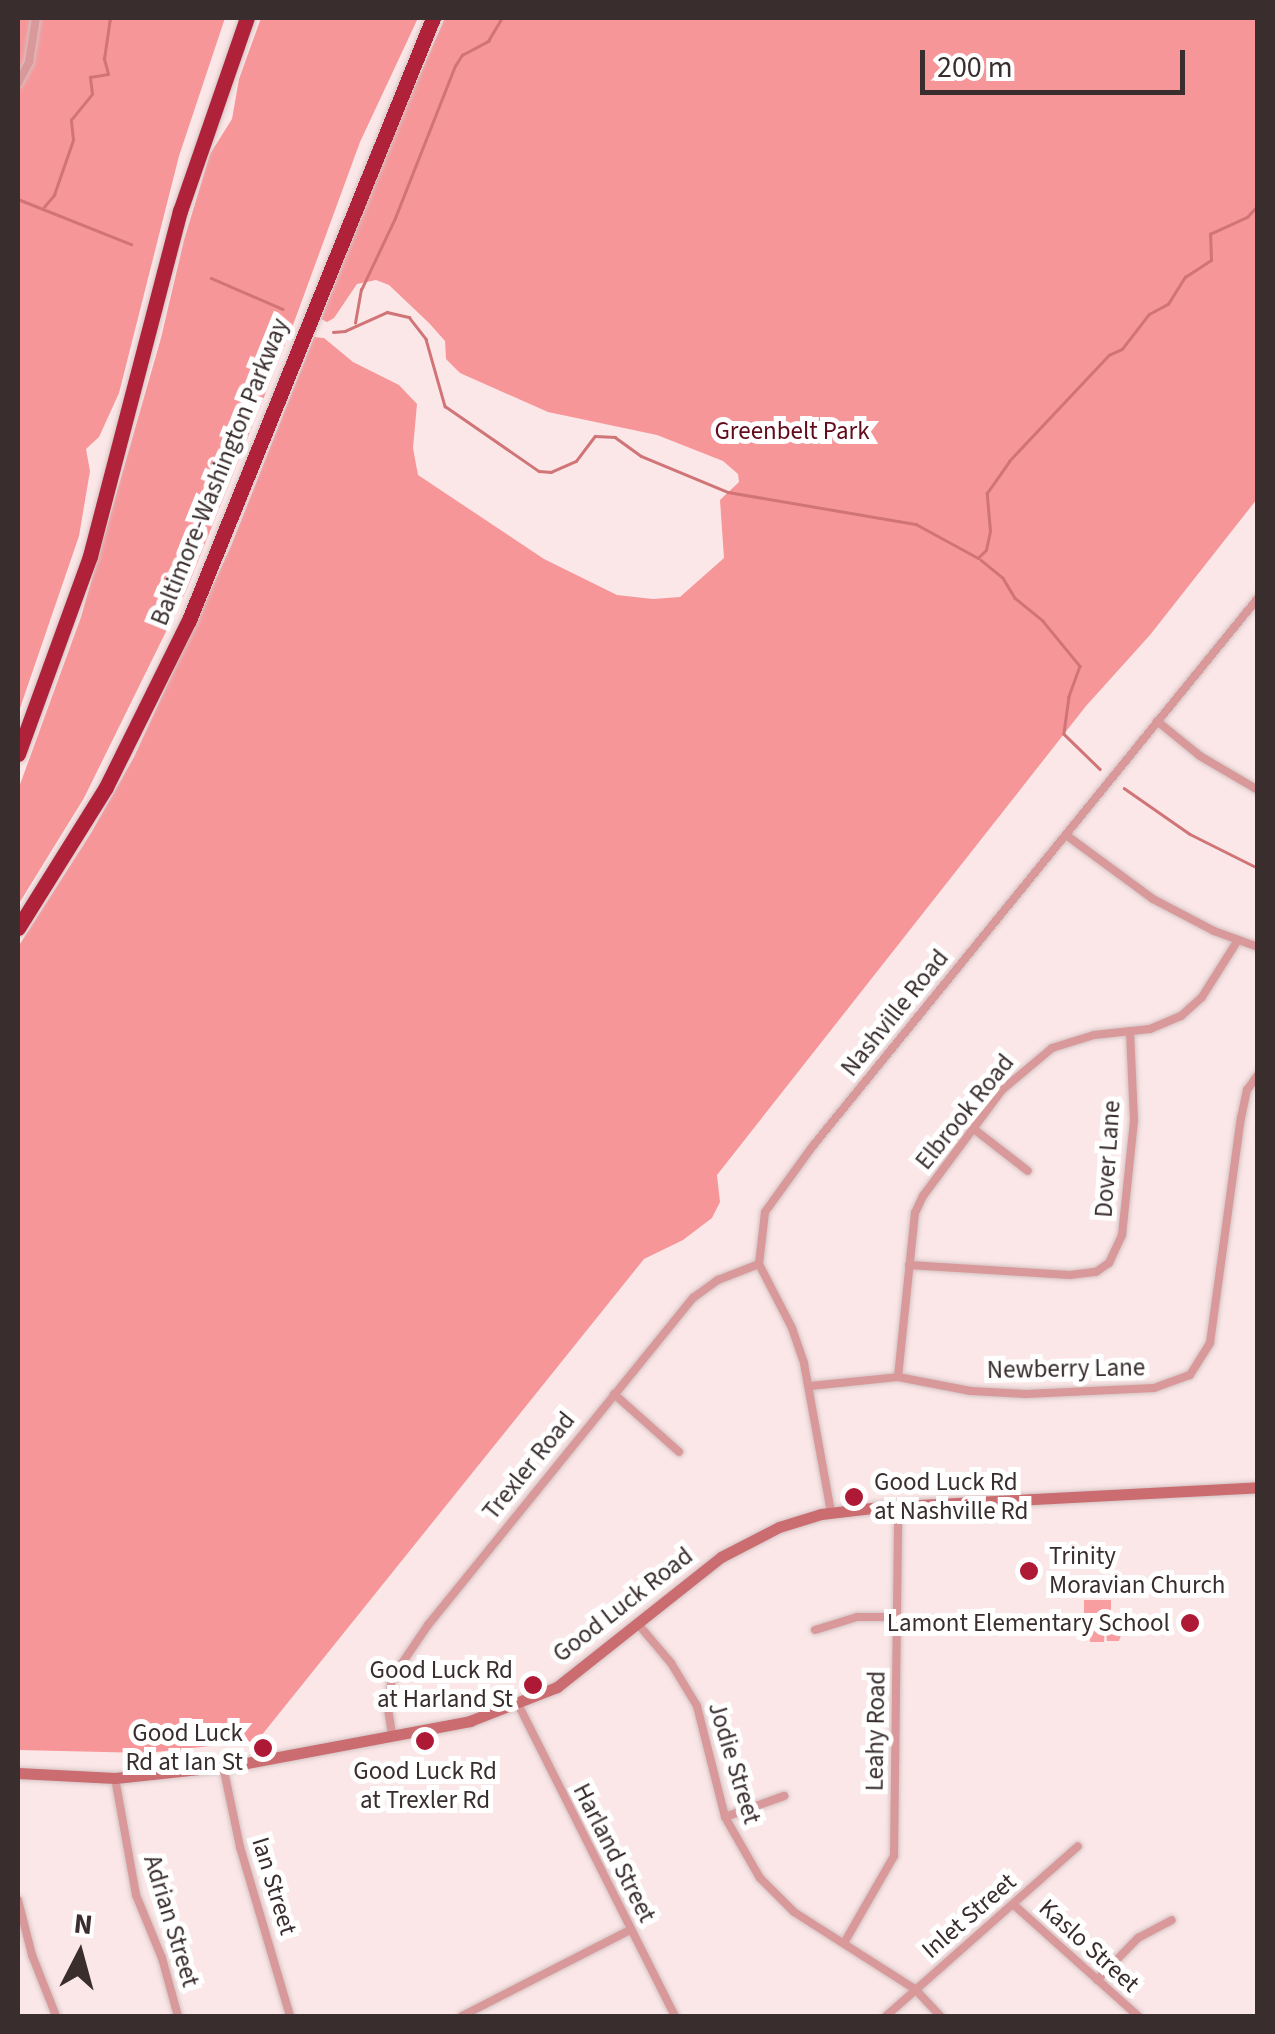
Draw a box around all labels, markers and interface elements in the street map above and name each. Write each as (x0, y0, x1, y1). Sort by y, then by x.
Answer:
scale bar (925, 30, 1190, 92)
text: 200 m (937, 46, 1013, 89)
street label: Baltimore-Washington Parkway (145, 314, 295, 630)
park label: Greenbelt Park (714, 416, 870, 446)
street label: Nashville Road (835, 944, 955, 1082)
street label: Elbrook Road (909, 1048, 1021, 1176)
street label: Dover Lane (1089, 1099, 1127, 1219)
street label: Newberry Lane (987, 1353, 1145, 1385)
street label: Trexler Road (476, 1406, 582, 1526)
place label: Good Luck Rd at Nashville Rd (874, 1468, 1028, 1527)
marker: Good Luck Rd at Nashville Rd (843, 1486, 865, 1508)
street label: Good Luck Road (547, 1541, 699, 1669)
place label: Trinity Moravian Church (1049, 1542, 1225, 1601)
marker: Trinity Moravian Church (1018, 1560, 1040, 1582)
place label: Lamont Elementary School (887, 1608, 1170, 1638)
marker: Lamont Elementary School (1179, 1612, 1201, 1634)
place label: Good Luck Rd at Harland St (369, 1656, 513, 1715)
street label: Leahy Road (860, 1671, 892, 1791)
marker: Good Luck Rd at Harland St (522, 1674, 544, 1696)
street label: Jodie Street (701, 1699, 767, 1827)
place label: Good Luck Rd at Ian St (125, 1719, 243, 1778)
marker: Good Luck Rd at Trexler Rd (414, 1730, 436, 1752)
marker: Good Luck Rd at Ian St (252, 1737, 274, 1759)
place label: Good Luck Rd at Trexler Rd (353, 1757, 497, 1816)
street label: Harland Street (566, 1779, 662, 1927)
street label: Ian Street (245, 1834, 303, 1938)
street label: Adrian Street (137, 1851, 205, 1991)
street label: Inlet Street (916, 1867, 1022, 1965)
street label: Kaslo Street (1032, 1893, 1146, 1999)
text: N (72, 1903, 94, 1945)
north arrow (30, 1904, 130, 2004)

